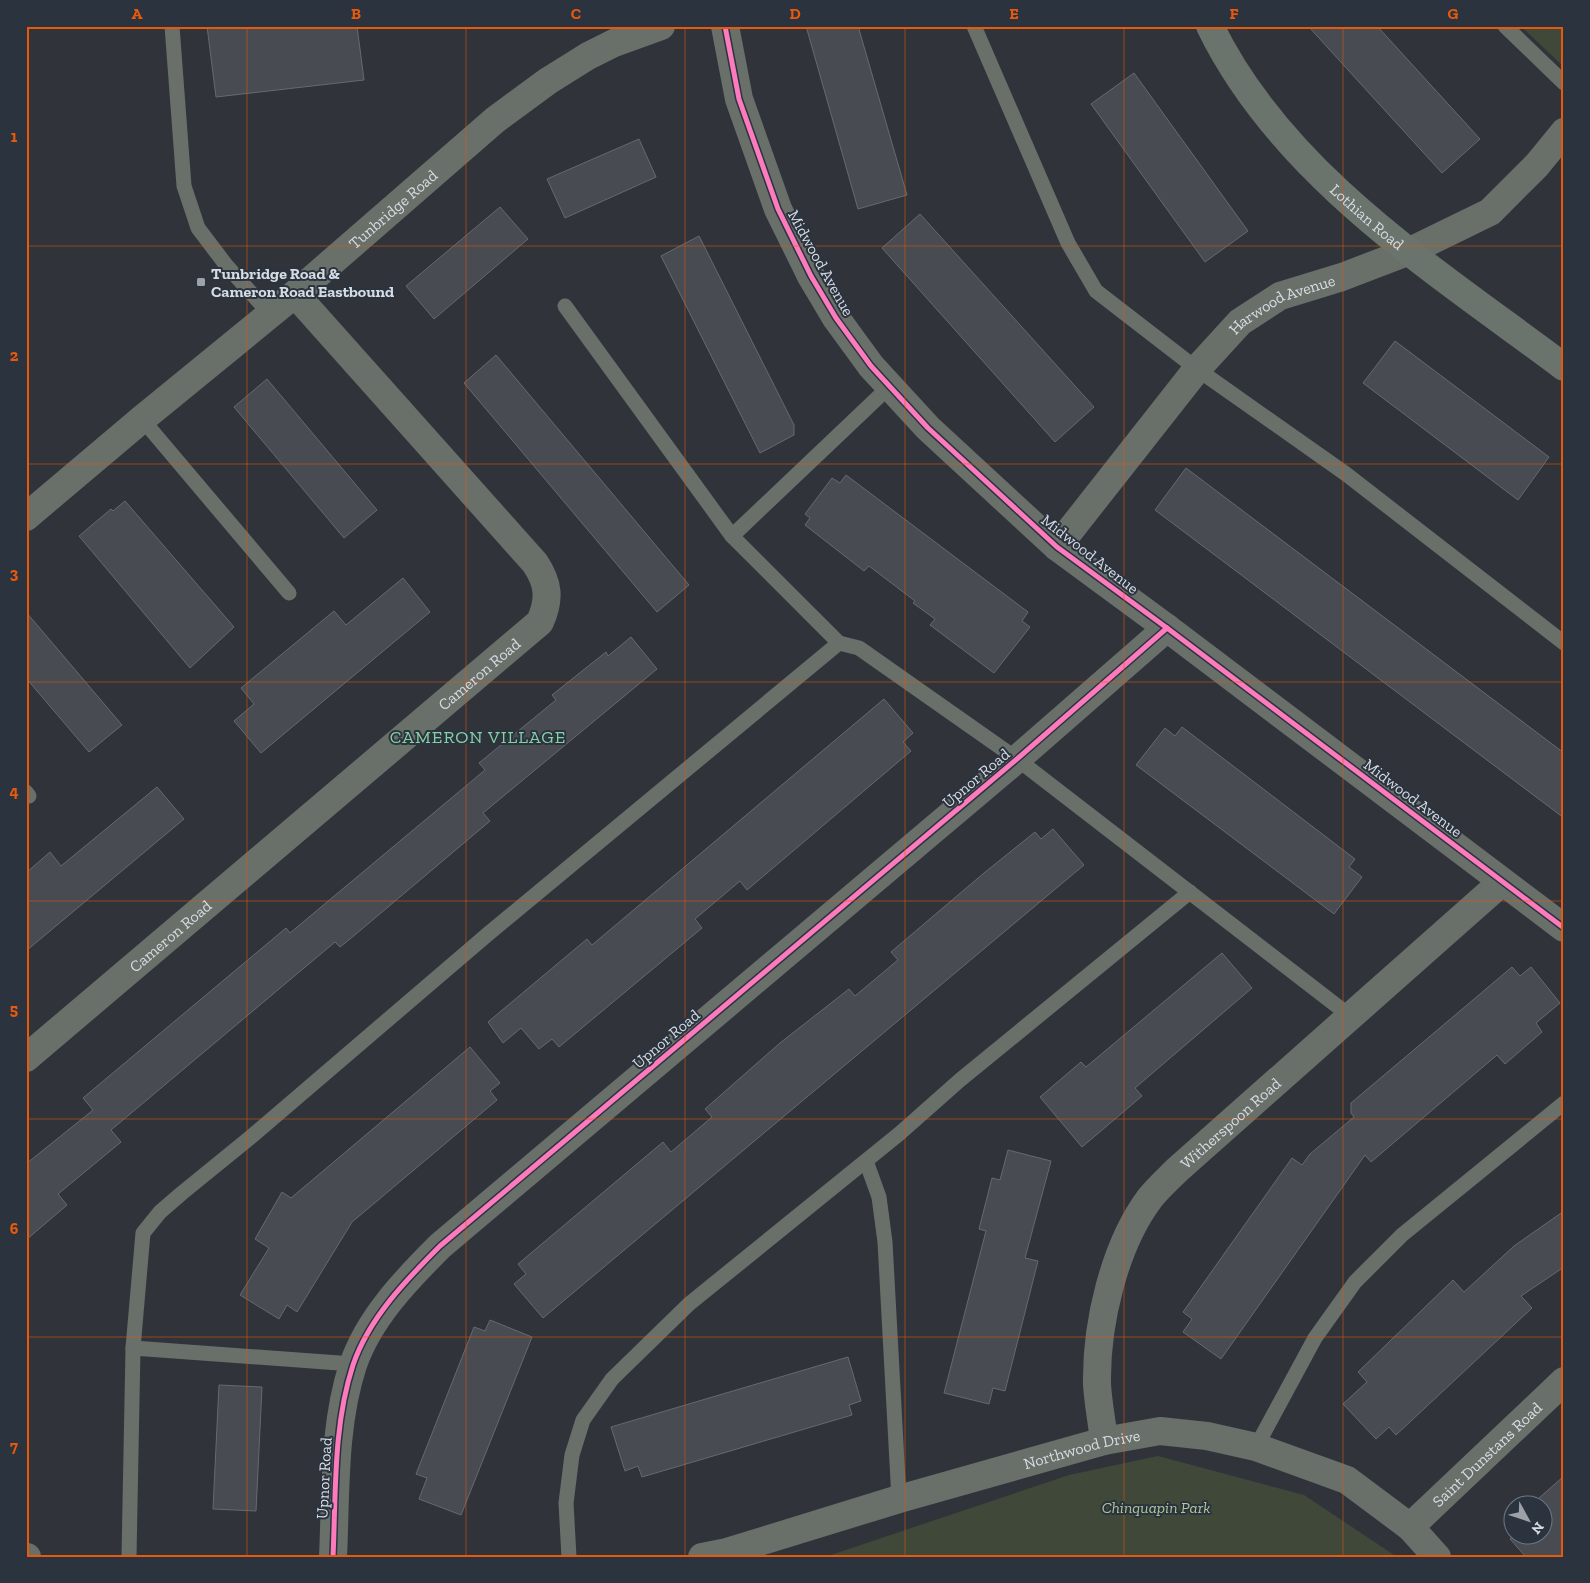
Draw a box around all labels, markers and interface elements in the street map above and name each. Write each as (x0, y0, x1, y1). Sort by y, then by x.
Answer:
text: A (132, 4, 143, 23)
text: B (351, 4, 361, 23)
text: C (571, 4, 581, 23)
text: D (789, 4, 801, 23)
text: E (1009, 4, 1019, 23)
text: F (1229, 4, 1239, 23)
text: G (1448, 4, 1459, 23)
text: 1 (11, 127, 18, 146)
street label: Tunbridge Road (345, 165, 441, 253)
street label: Lothian Road (1326, 180, 1408, 254)
street label: Midwood Avenue (784, 207, 858, 319)
place label: Tunbridge Road & Cameron Road Eastbound (211, 264, 394, 301)
street label: Harwood Avenue (1224, 270, 1337, 338)
marker: Tunbridge Road & Cameron Road Eastbound (195, 276, 207, 288)
text: 2 (10, 346, 19, 365)
street label: Midwood Avenue (1038, 510, 1142, 598)
text: 3 (10, 564, 19, 583)
street label: Cameron Road (434, 634, 524, 714)
district label: CAMERON VILLAGE (390, 726, 566, 748)
street label: Upnor Road (939, 744, 1014, 812)
street label: Midwood Avenue (1360, 755, 1466, 841)
text: 4 (9, 782, 19, 801)
street label: Cameron Road (125, 895, 215, 976)
text: 5 (10, 1000, 18, 1019)
street label: Upnor Road (629, 1005, 704, 1073)
street label: Witherspoon Road (1176, 1073, 1285, 1172)
text: 6 (10, 1219, 19, 1238)
street label: Saint Dunstans Road (1428, 1398, 1546, 1510)
street label: Northwood Drive (1021, 1425, 1141, 1473)
street label: Upnor Road (312, 1436, 336, 1519)
text: 7 (10, 1437, 18, 1456)
north arrow (1502, 1496, 1552, 1546)
park label: Chinquapin Park (1102, 1498, 1210, 1517)
text: N (1527, 1518, 1548, 1538)

